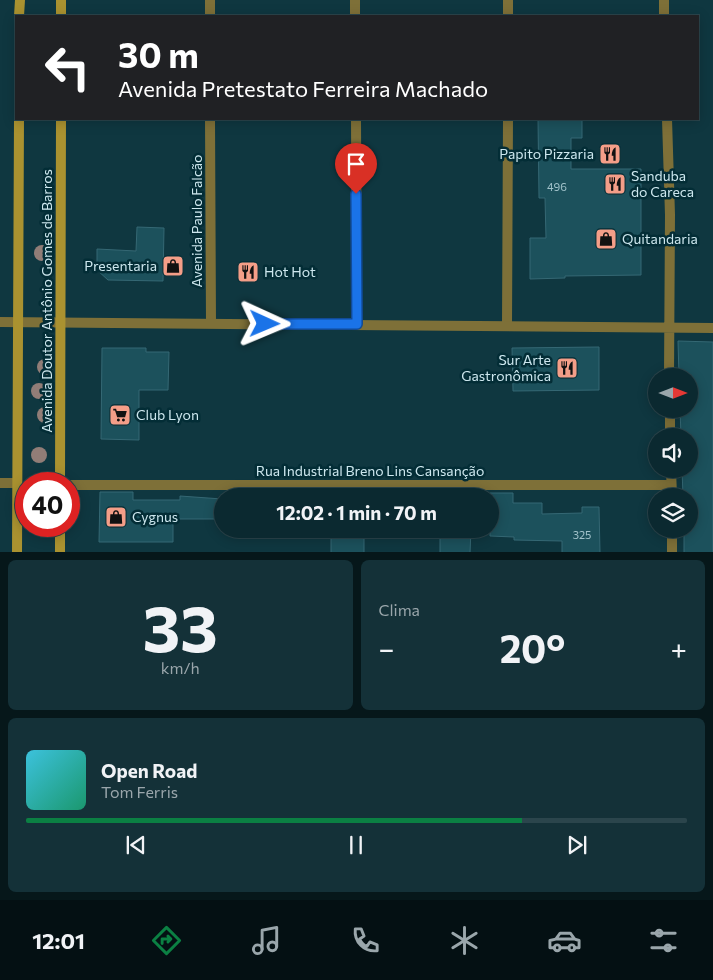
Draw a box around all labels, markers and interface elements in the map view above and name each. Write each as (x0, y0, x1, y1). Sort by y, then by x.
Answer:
text: 30 m (118, 32, 199, 75)
icon: left (35, 35, 100, 100)
text: Avenida Pretestato Ferreira Machado (118, 75, 488, 102)
restaurant icon: Papito Pizzaria (598, 142, 622, 166)
pin (335, 143, 377, 194)
place label: Papito Pizzaria (499, 145, 594, 162)
icon: arrive (342, 150, 370, 178)
street label: Avenida Paulo Falcão (188, 155, 205, 287)
place label: Sanduba do Careca (631, 167, 694, 200)
street label: Avenida Doutor Antônio Gomes de Barros (38, 169, 55, 433)
restaurant icon: Sanduba do Careca (603, 172, 627, 196)
house number: 496 (547, 180, 567, 193)
shop icon: Quitandaria (594, 227, 618, 251)
place label: Quitandaria (622, 230, 698, 247)
shop icon: Presentaria (161, 254, 185, 278)
place label: Presentaria (84, 257, 157, 274)
restaurant icon: Hot Hot (236, 260, 260, 284)
place label: Hot Hot (264, 263, 316, 280)
position arrow (238, 297, 290, 349)
place label: Sur Arte Gastronômica (461, 351, 551, 384)
restaurant icon: Sur Arte Gastronômica (555, 356, 579, 380)
north arrow (648, 368, 698, 418)
map controls (648, 368, 698, 538)
supermarket icon: Club Lyon (108, 403, 132, 427)
place label: Club Lyon (136, 406, 199, 423)
button: sound (648, 428, 698, 478)
street label: Rua Industrial Breno Lins Cansanção (256, 462, 484, 479)
speed limit sign: 40 (15, 472, 80, 537)
button: layers (648, 488, 698, 538)
text: 12:02 · 1 min · 70 m (276, 501, 437, 524)
shop icon: Cygnus (104, 505, 128, 529)
place label: Cygnus (132, 508, 178, 525)
house number: 325 (573, 528, 591, 541)
text: 33 (143, 586, 218, 665)
text: Clima (379, 600, 420, 619)
text: 20° (500, 624, 565, 671)
text: − (379, 631, 394, 665)
text: + (671, 631, 687, 665)
text: km/h (161, 658, 200, 677)
text: Open Road (101, 759, 197, 782)
text: Tom Ferris (101, 782, 178, 801)
icon: previous (122, 831, 150, 859)
icon: pause (342, 831, 370, 859)
icon: next (563, 831, 591, 859)
icon: directions (149, 923, 184, 958)
icon: music (249, 923, 284, 958)
icon: phone (348, 923, 383, 958)
icon: climate (447, 923, 482, 958)
icon: car (547, 923, 582, 958)
icon: filters (646, 923, 681, 958)
text: 12:01 (32, 927, 85, 954)

